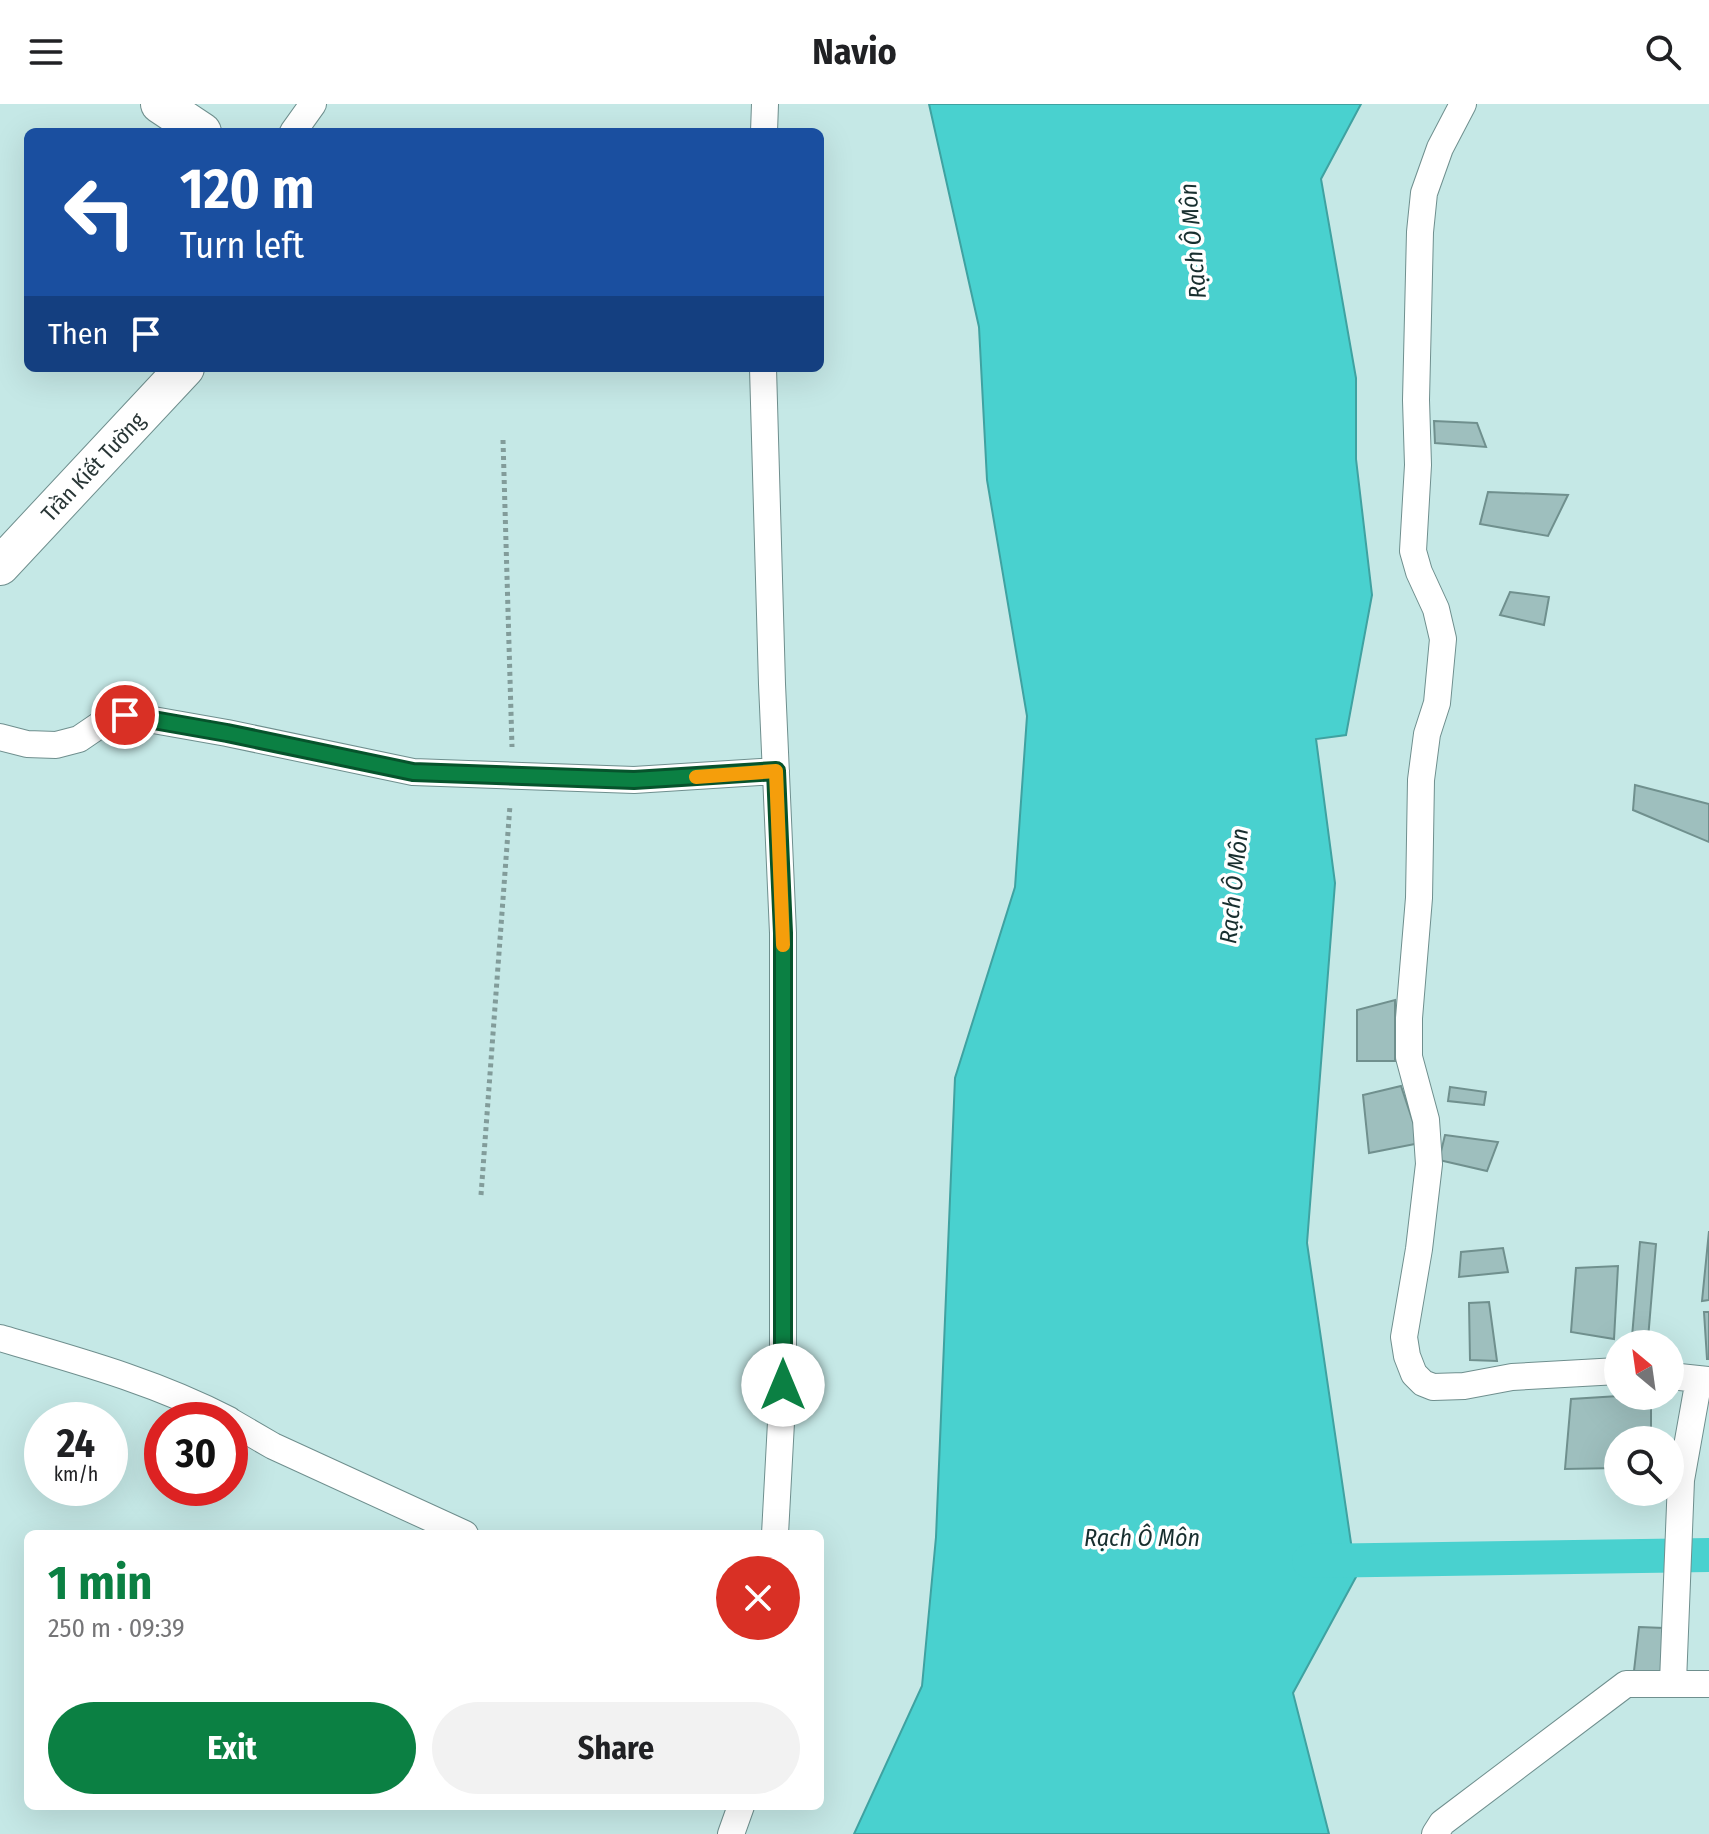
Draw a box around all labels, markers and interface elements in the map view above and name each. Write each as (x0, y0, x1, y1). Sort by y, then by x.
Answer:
icon: menu (24, 30, 68, 74)
text: Navio (812, 30, 897, 74)
icon: search (1641, 30, 1685, 74)
text: 120 m (180, 156, 315, 223)
icon: left (48, 160, 152, 264)
water label: Rạch Ô Môn (1173, 182, 1212, 300)
text: Turn left (180, 224, 304, 268)
icon: arrive (124, 312, 168, 356)
text: Then (48, 316, 108, 352)
street label: Trần Kiết Tường (36, 406, 151, 527)
pin (91, 681, 159, 749)
icon: arrive (103, 693, 147, 737)
water label: Rạch Ô Môn (1213, 827, 1254, 945)
north arrow (1604, 1330, 1684, 1410)
map controls (1604, 1330, 1684, 1506)
position arrow (741, 1343, 825, 1427)
speed limit sign: 30 (144, 1402, 248, 1506)
text: 24 (57, 1420, 95, 1468)
button: search (1604, 1426, 1684, 1506)
text: km/h (54, 1462, 98, 1486)
water label: Rạch Ô Môn (1084, 1523, 1200, 1552)
text: 1 min (48, 1554, 153, 1612)
button: close (716, 1556, 800, 1640)
text: 250 m · 09:39 (48, 1613, 185, 1644)
button: Exit (48, 1702, 416, 1794)
button: Share (432, 1702, 800, 1794)

